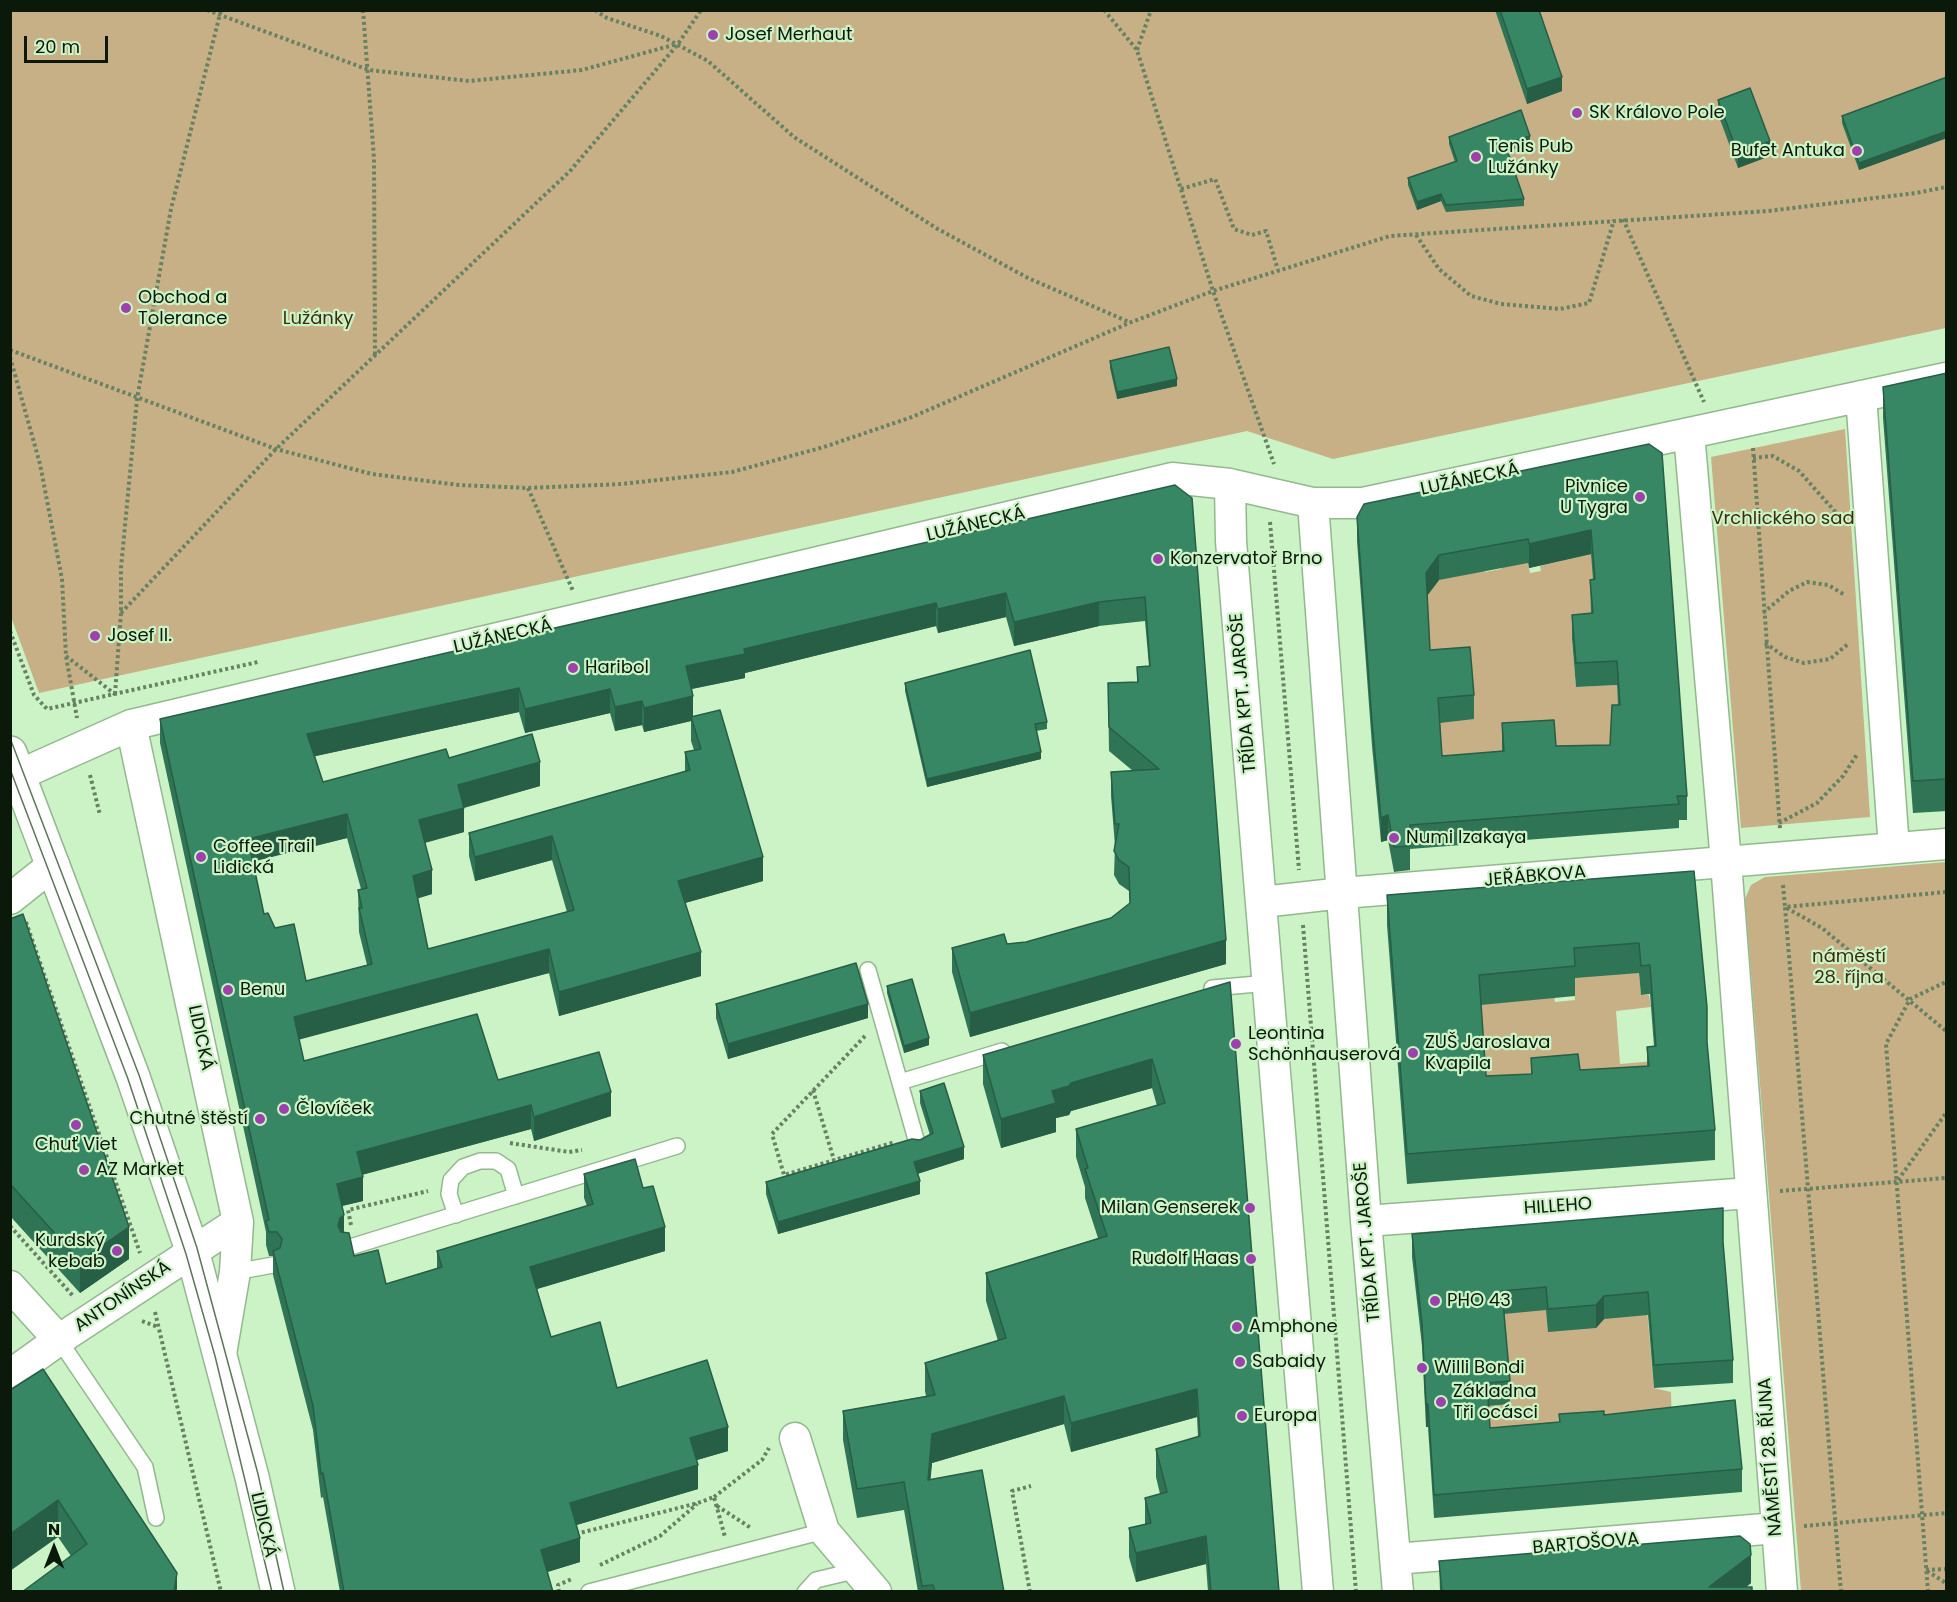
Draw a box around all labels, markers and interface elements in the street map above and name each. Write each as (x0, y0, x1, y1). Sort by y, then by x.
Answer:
scale bar (27, 24, 111, 62)
place label: Josef Merhaut (725, 24, 852, 46)
marker: Josef Merhaut (706, 28, 720, 42)
text: 20 m (35, 34, 80, 59)
place label: SK Královo Pole (1589, 102, 1725, 124)
marker: SK Královo Pole (1570, 106, 1584, 120)
place label: Tenis Pub Lužánky (1488, 136, 1573, 178)
place label: Bufet Antuka (1731, 140, 1845, 162)
marker: Bufet Antuka (1850, 144, 1864, 158)
marker: Tenis Pub Lužánky (1469, 150, 1483, 164)
place label: Obchod a Tolerance (138, 287, 227, 330)
marker: Obchod a Tolerance (119, 301, 133, 315)
park label: Lužánky (283, 308, 353, 330)
street label: LUŽÁNECKÁ (1419, 459, 1521, 501)
place label: Pivnice U Tygra (1560, 476, 1628, 518)
marker: Pivnice U Tygra (1633, 490, 1647, 504)
street label: LUŽÁNECKÁ (925, 503, 1027, 547)
park label: Vrchlického sad (1711, 508, 1855, 530)
place label: Konzervatoř Brno (1170, 548, 1323, 570)
marker: Konzervatoř Brno (1151, 552, 1165, 566)
street label: TŘÍDA KPT. JAROŠE (1226, 612, 1262, 774)
street label: LUŽÁNECKÁ (452, 615, 554, 659)
place label: Josef II. (107, 625, 172, 647)
marker: Josef II. (88, 629, 102, 643)
place label: Haribol (585, 657, 649, 679)
marker: Haribol (566, 661, 580, 675)
place label: Numi Izakaya (1406, 827, 1526, 849)
marker: Numi Izakaya (1387, 831, 1401, 845)
place label: Coffee Trail Lidická (213, 836, 315, 878)
marker: Coffee Trail Lidická (194, 850, 208, 864)
street label: JEŘÁBKOVA (1483, 862, 1587, 892)
park label: náměstí 28. října (1812, 946, 1886, 988)
place label: Benu (240, 979, 285, 1001)
marker: Benu (221, 983, 235, 997)
street label: LIDICKÁ (183, 1003, 217, 1073)
place label: Leontina Schönhauserová (1248, 1023, 1400, 1066)
place label: ZUŠ Jaroslava Kvapila (1425, 1032, 1550, 1074)
marker: Leontina Schönhauserová (1229, 1037, 1243, 1051)
marker: ZUŠ Jaroslava Kvapila (1406, 1046, 1420, 1060)
place label: Človíček (296, 1098, 372, 1120)
marker: Človíček (277, 1102, 291, 1116)
place label: Chutné štěstí (130, 1108, 248, 1130)
marker: Chutné štěstí (253, 1112, 267, 1126)
marker: Chuť Viet (69, 1118, 83, 1132)
place label: Chuť Viet (35, 1134, 117, 1156)
place label: AZ Market (96, 1159, 184, 1181)
street label: TŘÍDA KPT. JAROŠE (1350, 1161, 1386, 1323)
marker: AZ Market (77, 1163, 91, 1177)
street label: HILLEHO (1523, 1194, 1593, 1220)
place label: Milan Genserek (1101, 1197, 1238, 1219)
marker: Milan Genserek (1243, 1201, 1257, 1215)
place label: Kurdský kebab (35, 1230, 105, 1272)
marker: Kurdský kebab (110, 1244, 124, 1258)
place label: Rudolf Haas (1132, 1248, 1239, 1270)
marker: Rudolf Haas (1244, 1252, 1258, 1266)
street label: ANTONÍNSKÁ (71, 1257, 175, 1337)
place label: PHO 43 (1447, 1290, 1511, 1312)
marker: PHO 43 (1428, 1294, 1442, 1308)
place label: Amphone (1249, 1316, 1338, 1338)
marker: Amphone (1230, 1320, 1244, 1334)
place label: Sabaidy (1252, 1351, 1326, 1373)
marker: Sabaidy (1233, 1355, 1247, 1369)
place label: Willi Bondi (1434, 1357, 1525, 1379)
marker: Willi Bondi (1415, 1361, 1429, 1375)
street label: NÁMĚSTÍ 28. ŘÍJNA (1755, 1377, 1787, 1537)
place label: Základna Tři ocásci (1453, 1381, 1538, 1424)
marker: Základna Tři ocásci (1434, 1395, 1448, 1409)
place label: Europa (1254, 1405, 1317, 1427)
marker: Europa (1235, 1409, 1249, 1423)
street label: LIDICKÁ (245, 1490, 281, 1560)
north arrow (24, 1518, 84, 1578)
text: N (48, 1518, 60, 1541)
street label: BARTOŠOVA (1532, 1529, 1640, 1559)

